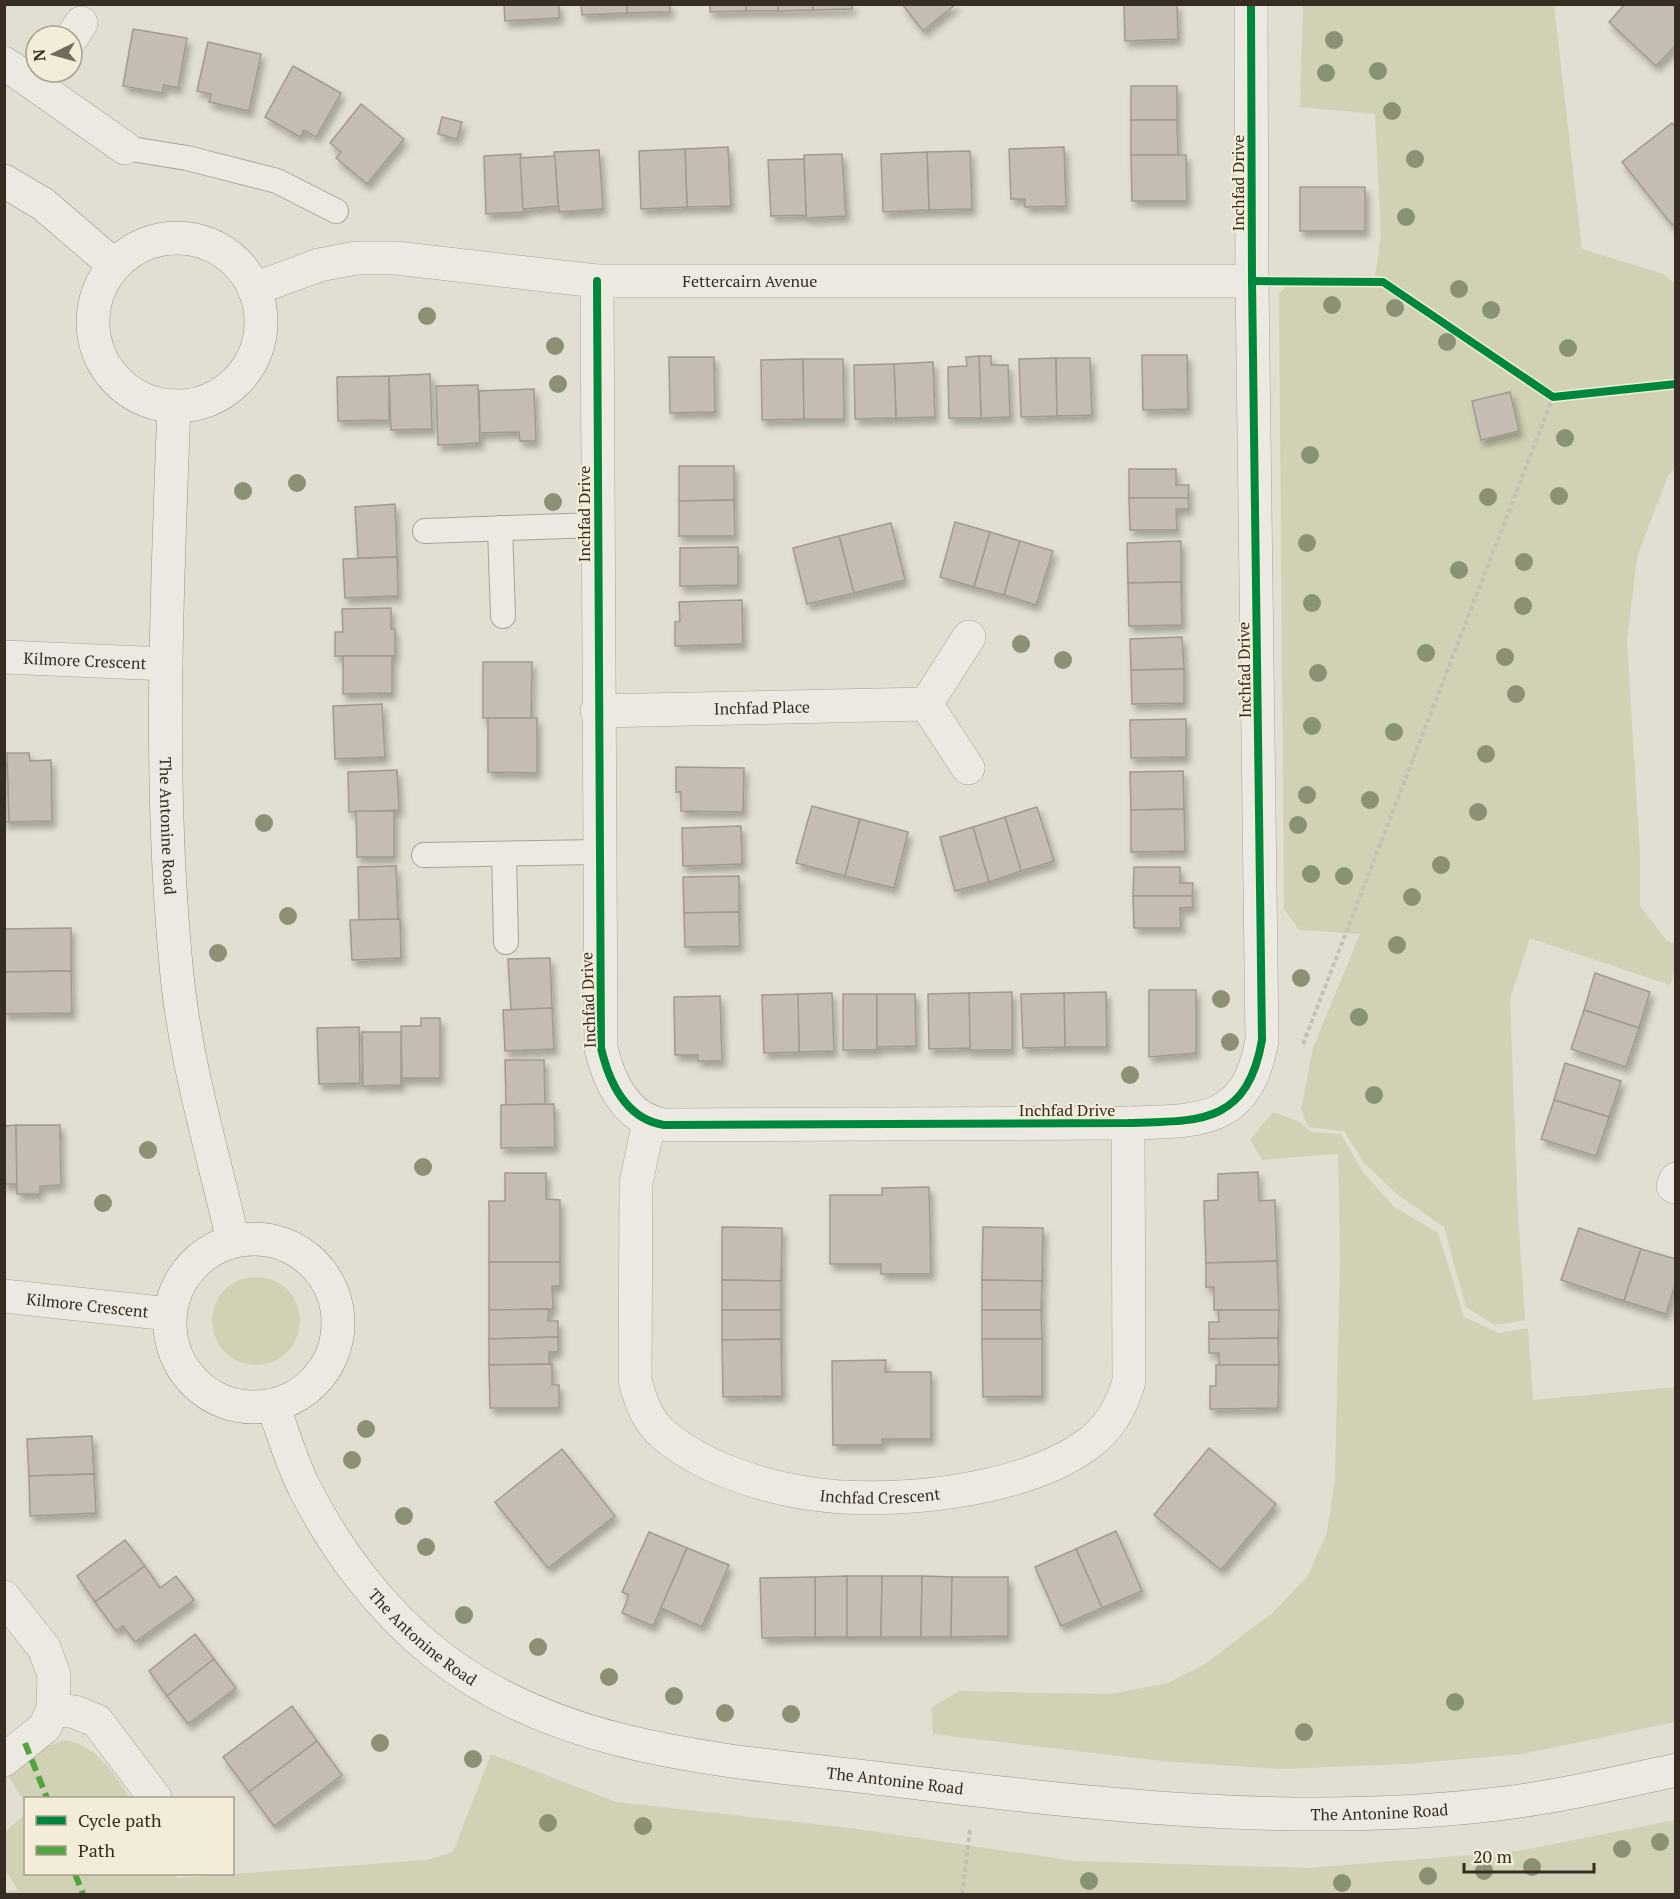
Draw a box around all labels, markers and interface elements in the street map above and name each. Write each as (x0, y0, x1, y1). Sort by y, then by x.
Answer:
north arrow (24, 24, 84, 84)
text: N (28, 48, 51, 62)
street label: Inchfad Drive (1227, 135, 1249, 231)
street label: Fettercairn Avenue (682, 270, 817, 292)
street label: Inchfad Drive (573, 466, 595, 562)
street label: Inchfad Drive (1232, 622, 1256, 718)
street label: Kilmore Crescent (23, 647, 147, 674)
street label: Inchfad Place (714, 695, 810, 720)
street label: The Antonine Road (155, 757, 181, 895)
street label: Inchfad Drive (575, 951, 601, 1049)
street label: Inchfad Drive (1019, 1099, 1115, 1121)
street label: Kilmore Crescent (25, 1288, 150, 1323)
street label: Inchfad Crescent (819, 1482, 941, 1509)
street label: The Antonine Road (364, 1584, 481, 1691)
street label: The Antonine Road (826, 1761, 965, 1799)
legend (24, 1797, 234, 1875)
street label: The Antonine Road (1311, 1798, 1449, 1825)
text: Cycle path (78, 1808, 162, 1832)
scale bar (1464, 1836, 1594, 1874)
text: Path (78, 1838, 115, 1862)
text: 20 m (1473, 1844, 1513, 1868)

